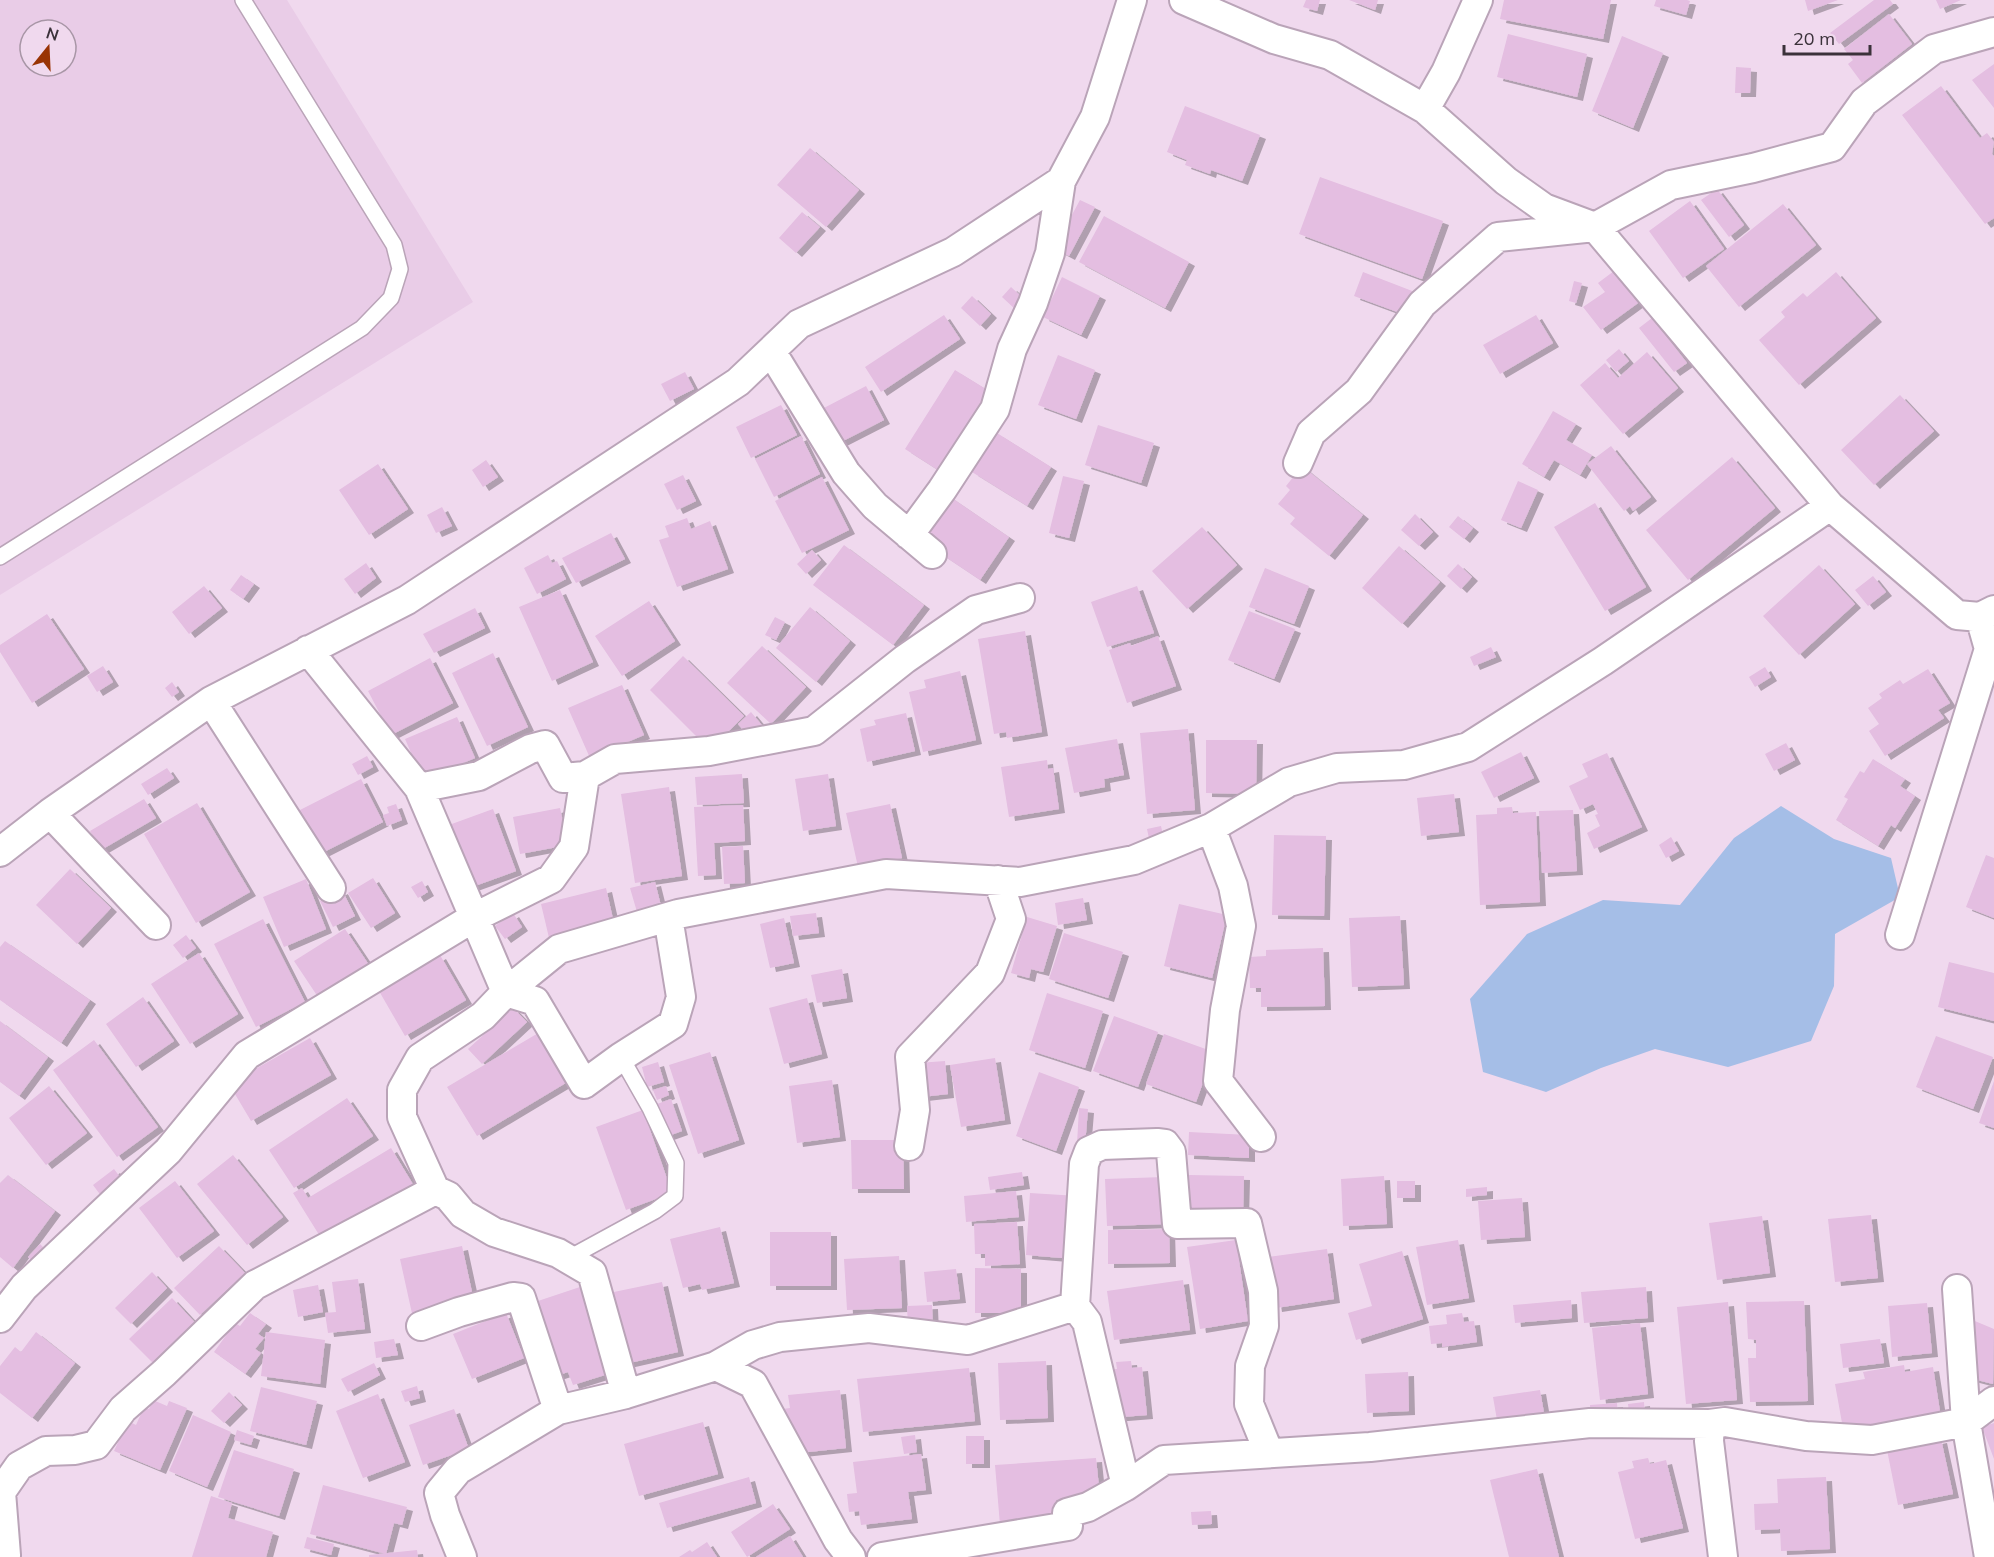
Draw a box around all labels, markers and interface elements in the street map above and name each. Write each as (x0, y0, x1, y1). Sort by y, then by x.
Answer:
north arrow (18, 18, 78, 78)
scale bar (1784, 18, 1870, 56)
text: N (44, 22, 61, 45)
text: 20 m (1793, 27, 1835, 50)

